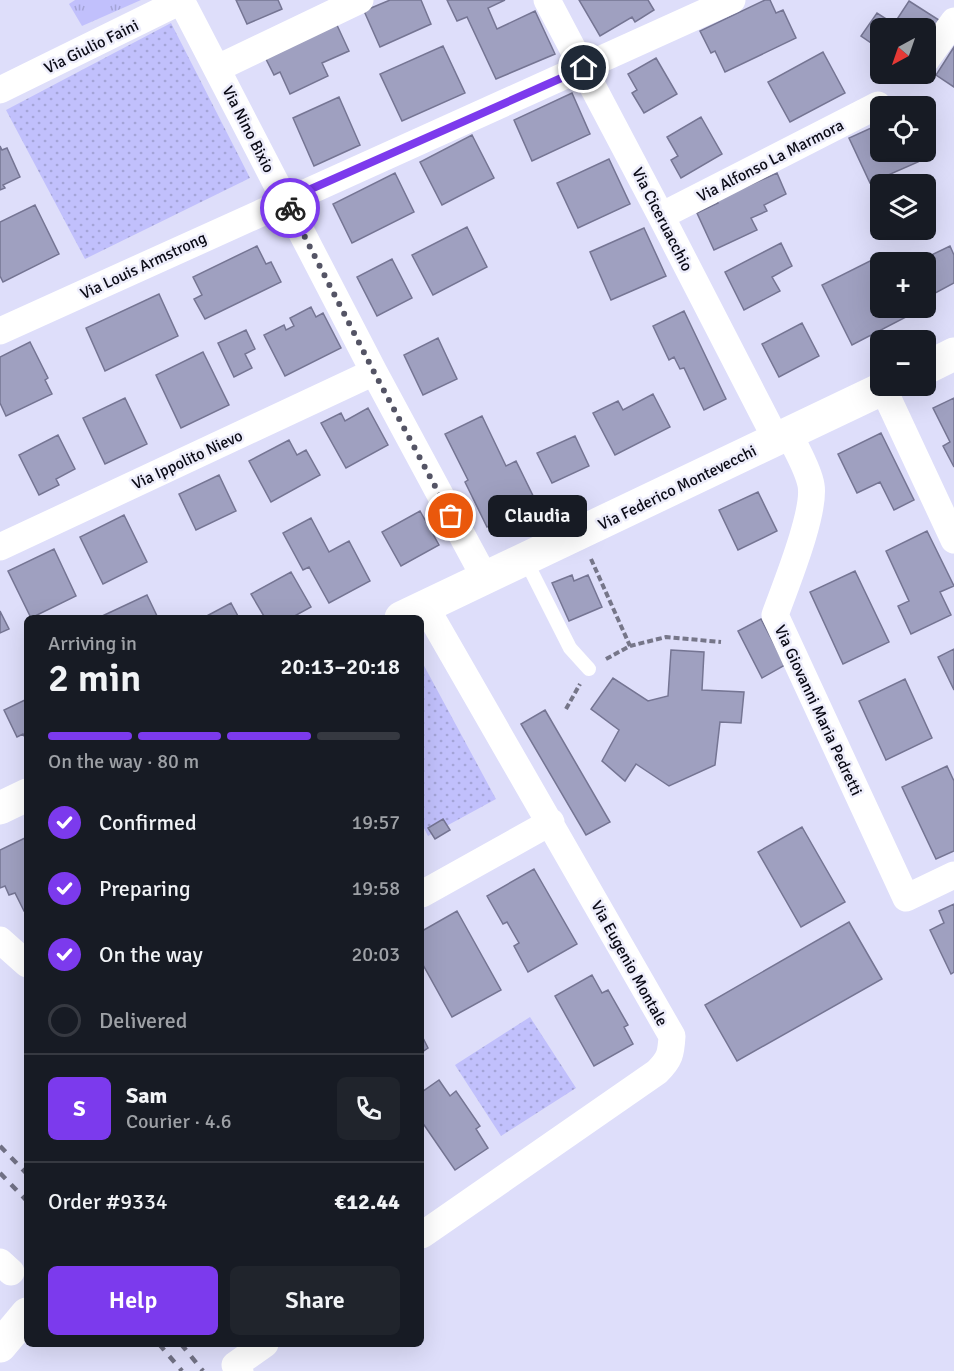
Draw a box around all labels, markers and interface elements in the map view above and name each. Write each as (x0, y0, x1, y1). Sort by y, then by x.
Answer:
street label: Via Giulio Faini (41, 15, 142, 78)
north arrow (870, 18, 936, 84)
map controls (870, 18, 936, 396)
pin (558, 42, 609, 93)
icon: home (567, 51, 600, 84)
street label: Via Nino Bixio (218, 83, 279, 176)
button: locate (870, 96, 936, 162)
street label: Via Alfonso La Marmora (694, 115, 847, 207)
street label: Via Ciceruacchio (627, 164, 697, 275)
button: layers (870, 174, 936, 240)
courier (260, 178, 320, 238)
icon: bike (274, 192, 307, 225)
street label: Via Louis Armstrong (77, 228, 210, 304)
button: + (870, 252, 936, 318)
button: − (870, 330, 936, 396)
street label: Via Ippolito Nievo (129, 426, 246, 494)
street label: Via Federico Montevecchi (595, 441, 760, 535)
pin (425, 490, 476, 541)
callout: Claudia (487, 495, 586, 537)
icon: bag (434, 499, 467, 532)
text: Claudia (505, 503, 570, 528)
street label: Via Giovanni Maria Pedretti (770, 622, 866, 799)
text: Arriving in (48, 631, 137, 656)
text: 20:13–20:18 (281, 653, 400, 680)
text: 2 min (48, 654, 141, 702)
text: On the way · 80 m (48, 749, 199, 774)
icon: check (48, 806, 81, 839)
text: Confirmed (99, 809, 197, 836)
text: 19:57 (351, 810, 400, 835)
icon: check (48, 872, 81, 905)
text: Preparing (99, 875, 191, 902)
text: 19:58 (351, 876, 400, 901)
street label: Via Eugenio Montale (586, 897, 672, 1030)
icon: check (48, 938, 81, 971)
text: On the way (99, 941, 203, 968)
text: 20:03 (351, 942, 400, 967)
text: Delivered (99, 1007, 187, 1034)
button: phone (337, 1077, 400, 1140)
text: Sam (126, 1082, 167, 1109)
text: S (73, 1095, 86, 1122)
text: Courier · 4.6 (126, 1109, 232, 1134)
text: Order #9334 (48, 1188, 168, 1215)
text: €12.44 (334, 1188, 400, 1215)
button: Help (48, 1266, 218, 1335)
button: Share (230, 1266, 400, 1335)

